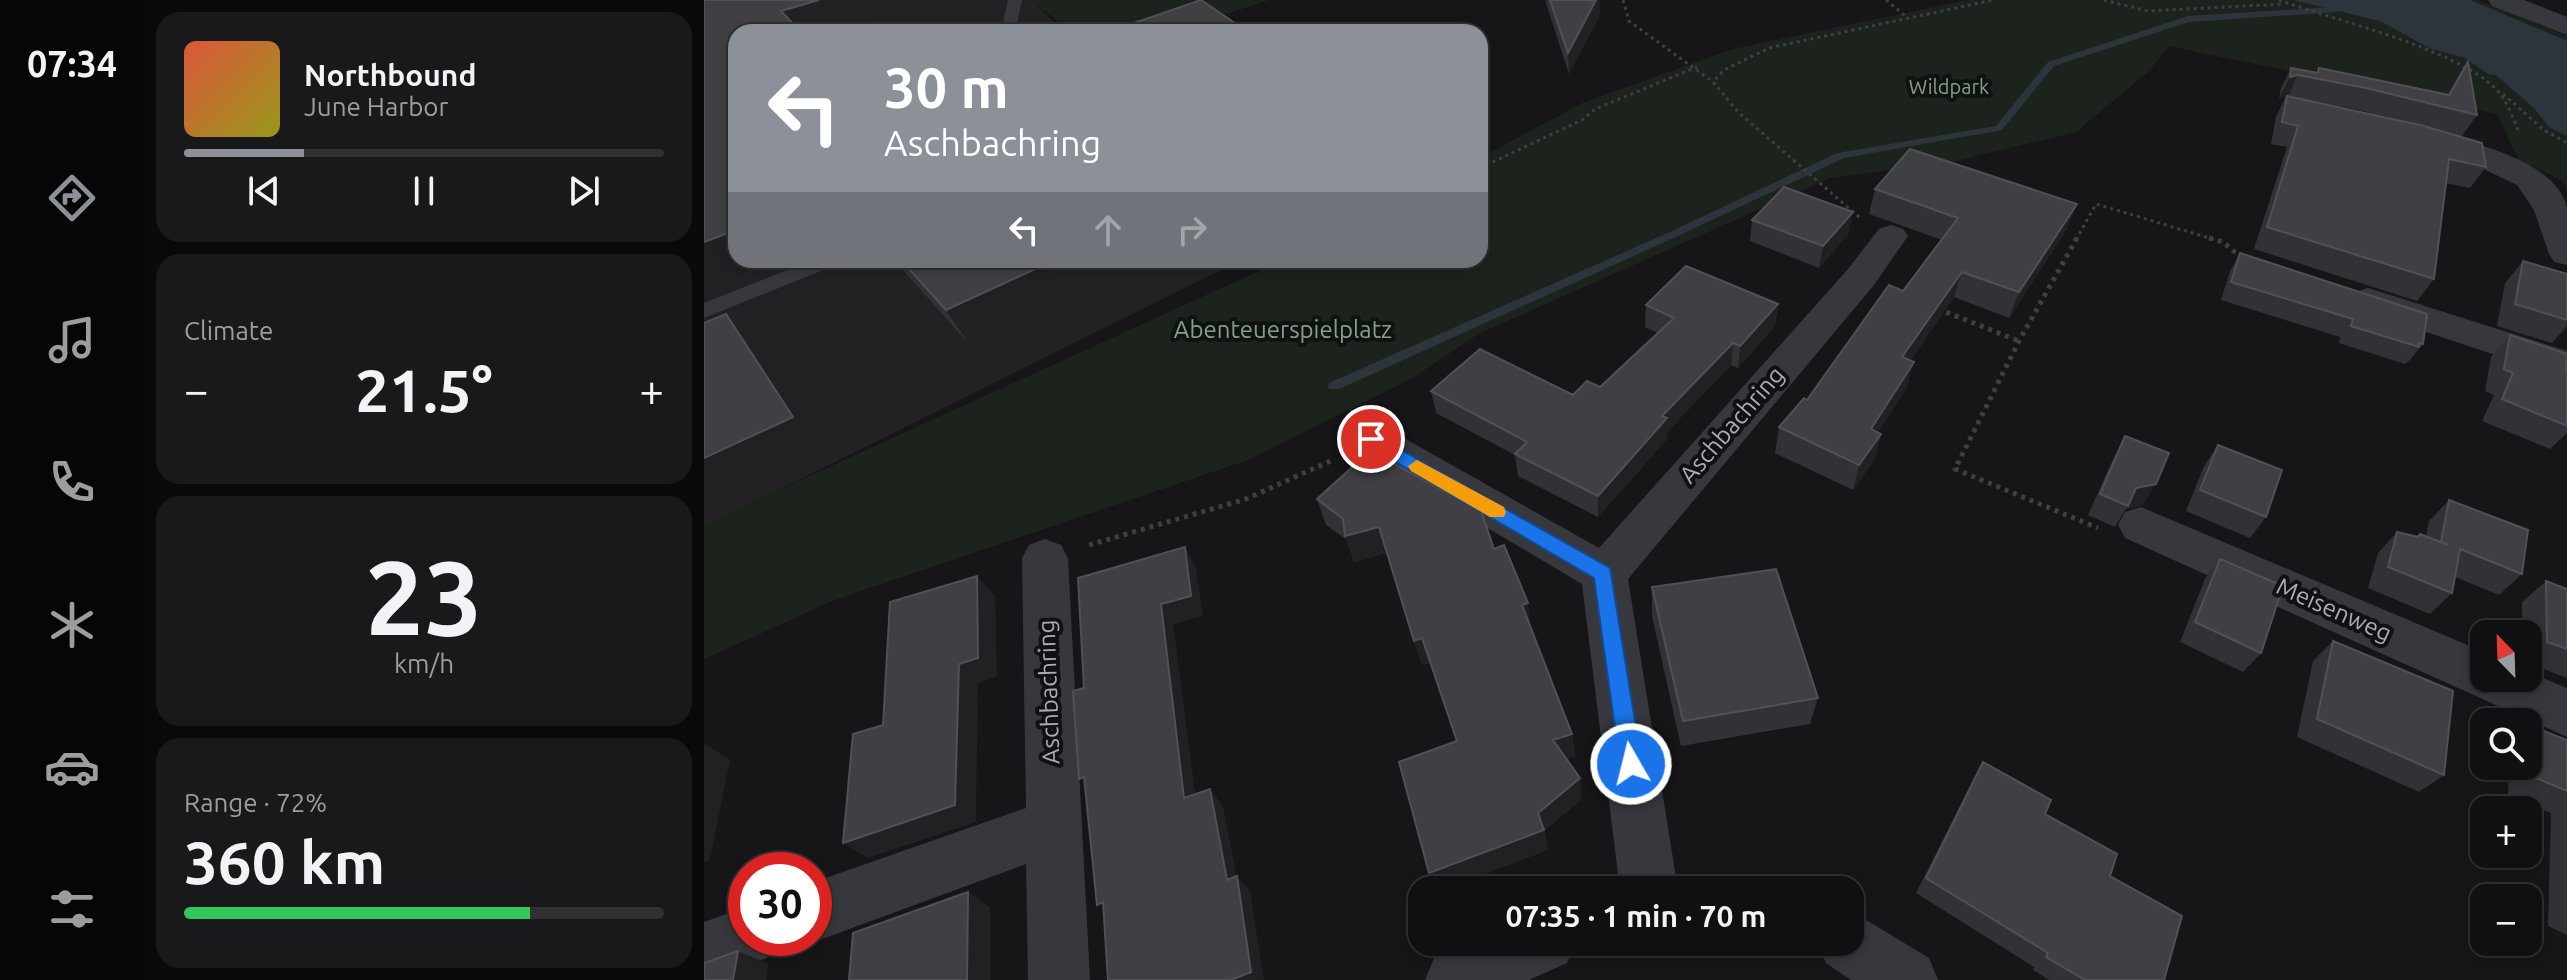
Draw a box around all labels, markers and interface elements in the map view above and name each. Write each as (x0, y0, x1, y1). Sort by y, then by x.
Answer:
text: 07:34 (27, 43, 117, 84)
icon: left (752, 56, 856, 160)
text: 30 m (884, 56, 1009, 119)
text: Northbound (304, 58, 476, 92)
park label: Wildpark (1909, 75, 1989, 98)
text: June Harbor (304, 92, 448, 121)
text: Aschbachring (884, 122, 1101, 163)
icon: previous (242, 169, 286, 213)
icon: pause (402, 169, 446, 213)
icon: next (562, 169, 606, 213)
icon: directions (44, 170, 100, 226)
icon: left (1002, 208, 1046, 252)
icon: ahead (1086, 208, 1130, 252)
icon: right (1170, 208, 1214, 252)
icon: music (44, 312, 100, 368)
text: Climate (184, 316, 273, 345)
park label: Abenteuerspielplatz (1174, 316, 1392, 343)
text: 21.5° (355, 356, 493, 423)
street label: Aschbachring (1674, 361, 1789, 488)
text: − (184, 365, 209, 414)
text: + (639, 365, 664, 414)
pin (1337, 405, 1405, 473)
icon: arrive (1349, 417, 1393, 461)
icon: phone (44, 454, 100, 510)
text: 23 (365, 538, 483, 655)
street label: Meisenweg (2273, 572, 2396, 647)
icon: climate (44, 597, 100, 653)
street label: Aschbachring (1032, 619, 1065, 765)
north arrow (2470, 620, 2542, 692)
map controls (2470, 620, 2542, 956)
text: km/h (394, 649, 454, 678)
button: search (2470, 708, 2542, 780)
position arrow (1589, 722, 1673, 806)
icon: car (44, 739, 100, 795)
text: Range · 72% (184, 788, 327, 817)
button: + (2470, 796, 2542, 868)
text: 360 km (184, 828, 385, 895)
speed limit sign: 30 (728, 852, 832, 956)
icon: filters (44, 881, 100, 937)
button: − (2470, 884, 2542, 956)
text: 07:35 · 1 min · 70 m (1506, 899, 1766, 933)

